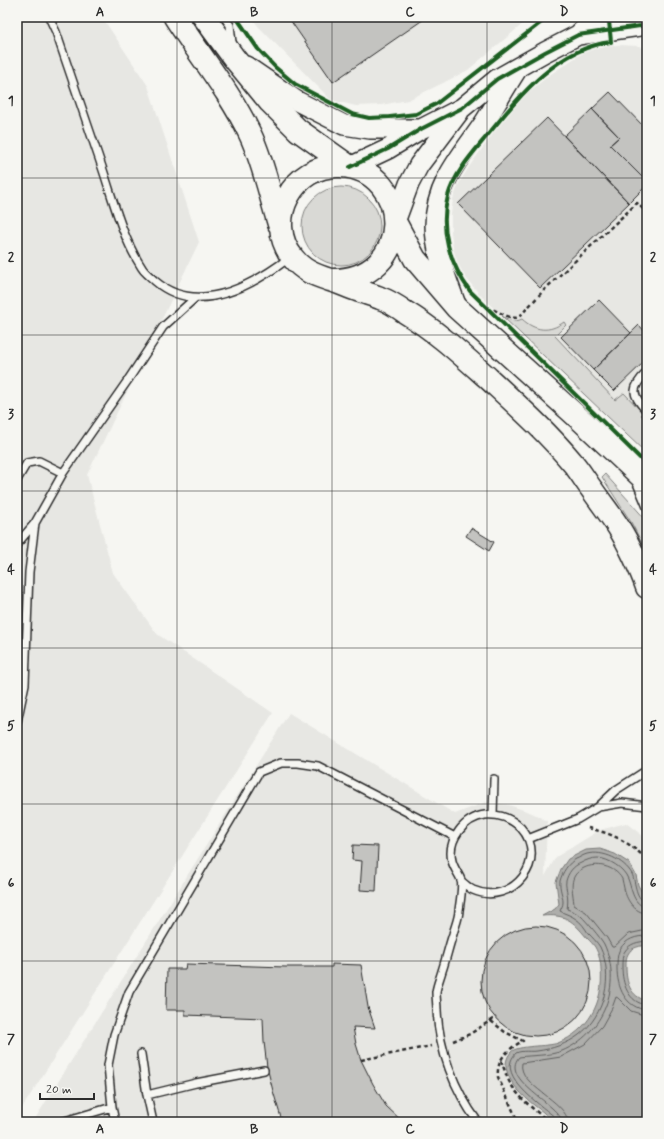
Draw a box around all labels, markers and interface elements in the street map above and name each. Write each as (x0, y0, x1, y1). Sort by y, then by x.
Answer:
text: A (96, 4, 104, 21)
text: B (250, 4, 259, 21)
text: C (405, 4, 415, 21)
text: D (560, 4, 569, 21)
text: 1 (8, 93, 14, 110)
text: 1 (650, 93, 656, 110)
text: 2 (8, 249, 15, 266)
text: 2 (650, 249, 657, 266)
text: 3 (8, 406, 14, 423)
text: 3 (650, 406, 656, 423)
text: 4 (7, 562, 15, 579)
text: 4 (649, 562, 657, 579)
text: 5 (7, 718, 15, 735)
text: 5 (649, 718, 657, 735)
text: 6 (8, 875, 15, 892)
text: 6 (650, 875, 657, 892)
text: 7 (7, 1031, 15, 1048)
text: 7 (649, 1031, 657, 1048)
scale bar (40, 1075, 94, 1101)
text: 20 m (46, 1082, 72, 1098)
text: A (96, 1121, 104, 1138)
text: B (250, 1121, 259, 1138)
text: C (405, 1121, 415, 1138)
text: D (560, 1121, 569, 1138)

